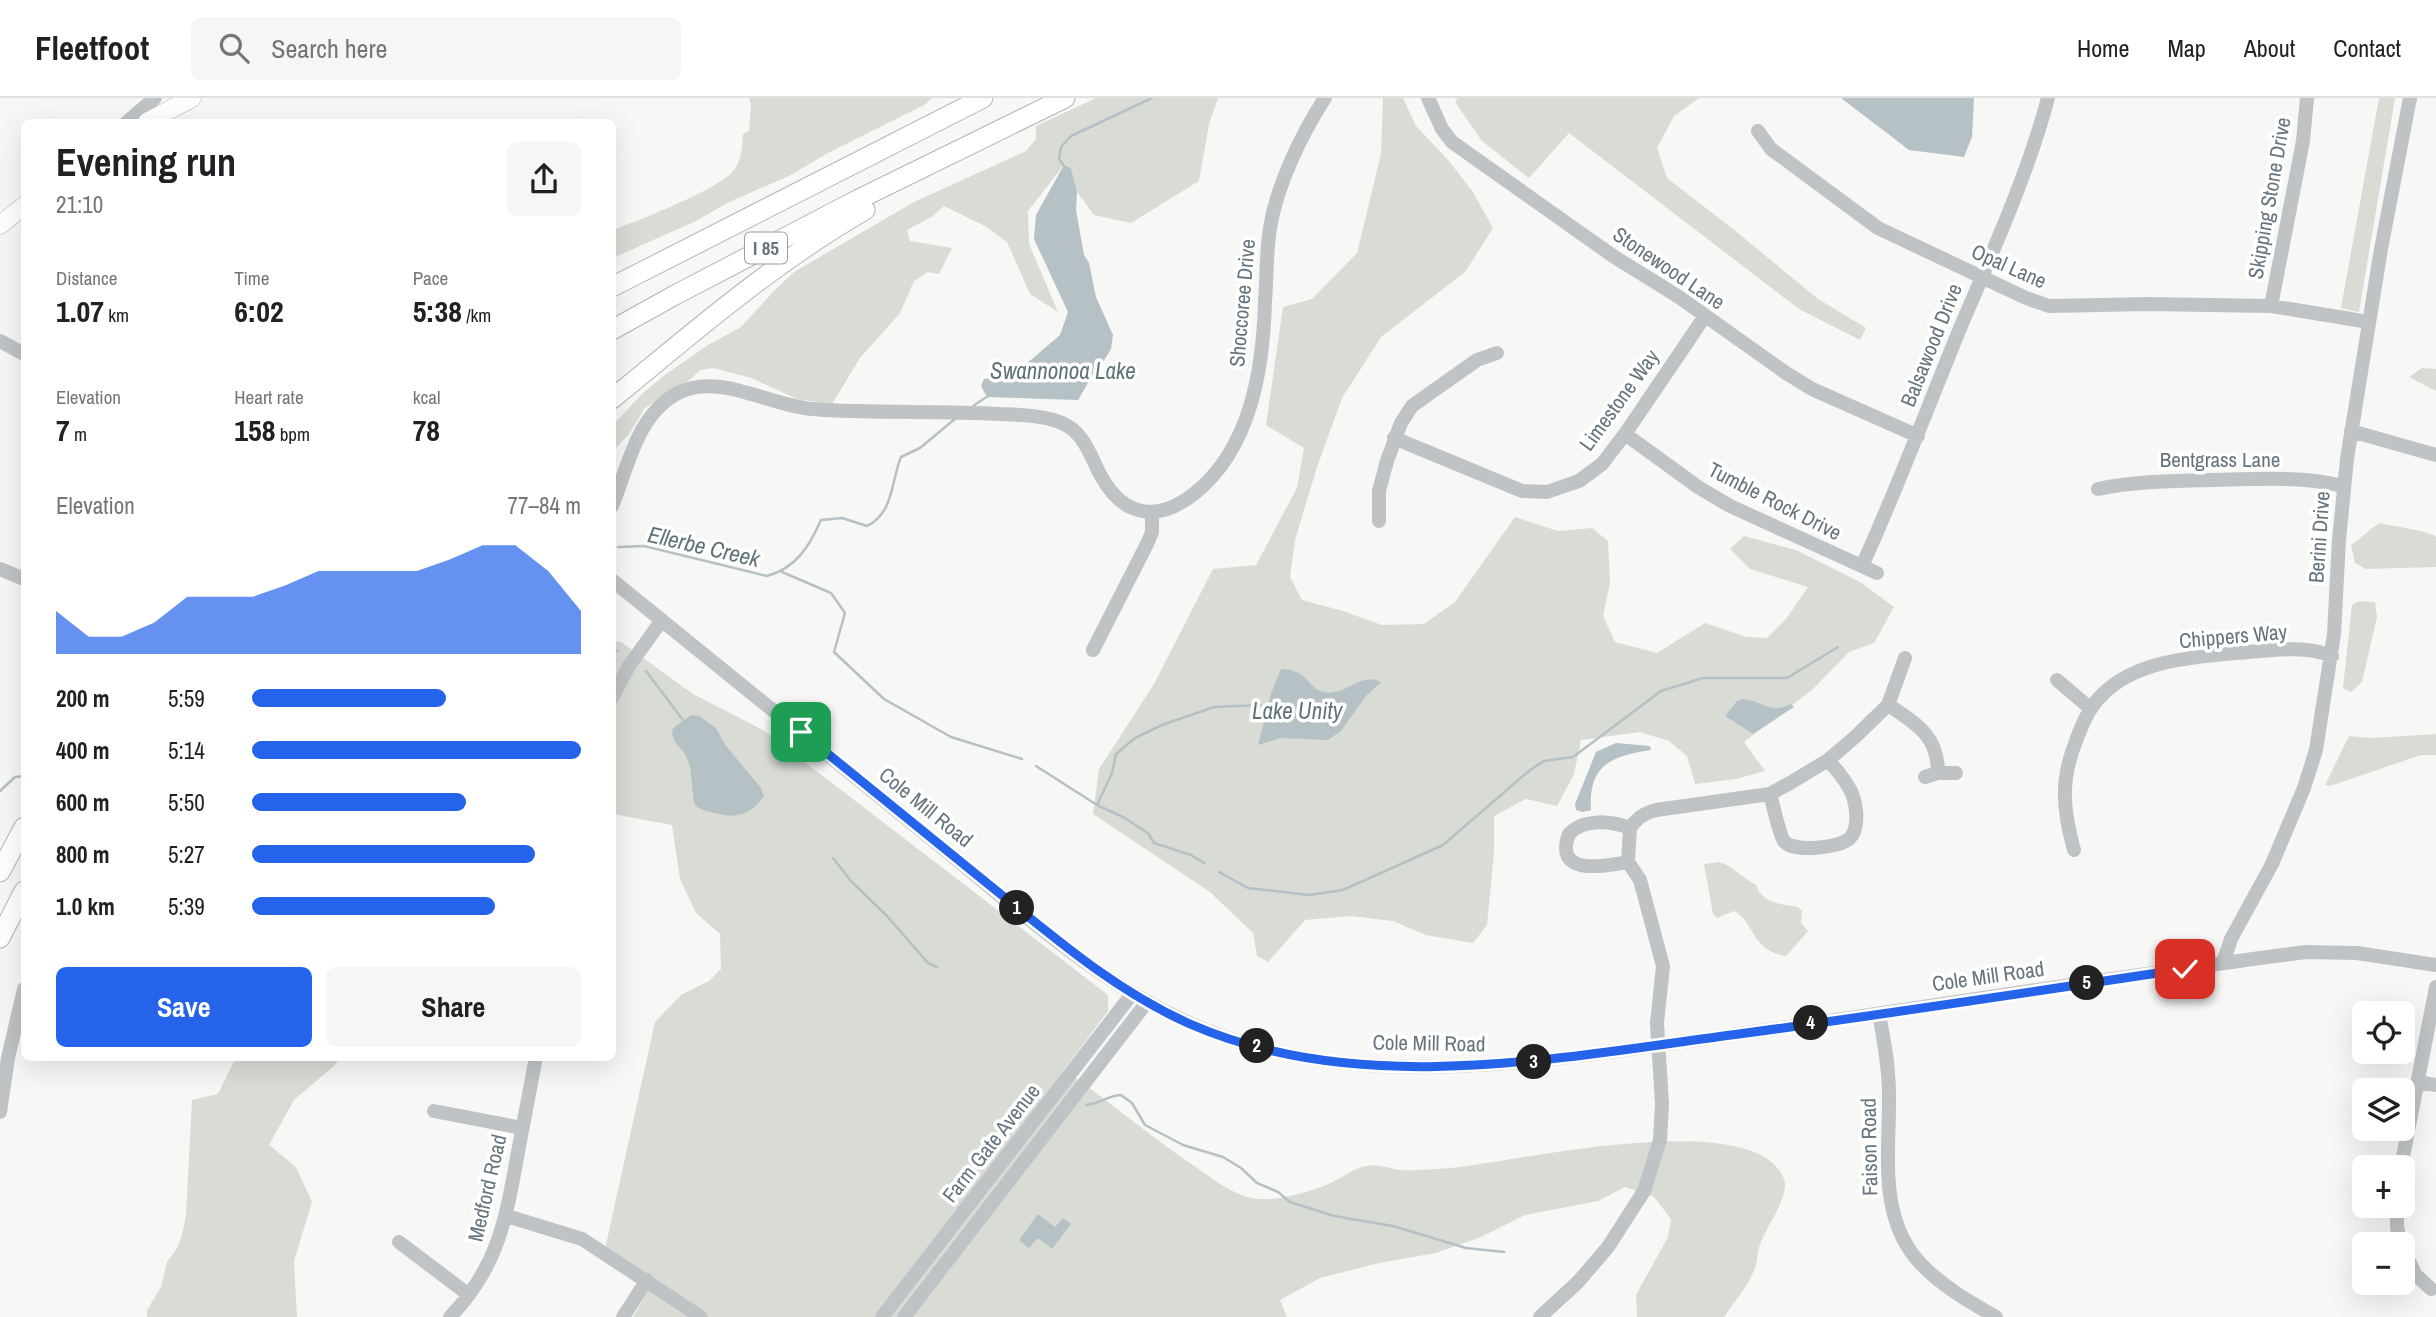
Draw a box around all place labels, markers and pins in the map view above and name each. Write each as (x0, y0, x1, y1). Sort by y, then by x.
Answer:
pin (771, 702, 831, 762)
pin: 1 (1000, 890, 1034, 926)
pin (2155, 939, 2215, 999)
pin: 5 (2070, 966, 2104, 1001)
pin: 4 (1794, 1006, 1828, 1040)
pin: 2 (1240, 1028, 1274, 1063)
pin: 3 (1516, 1044, 1552, 1080)

